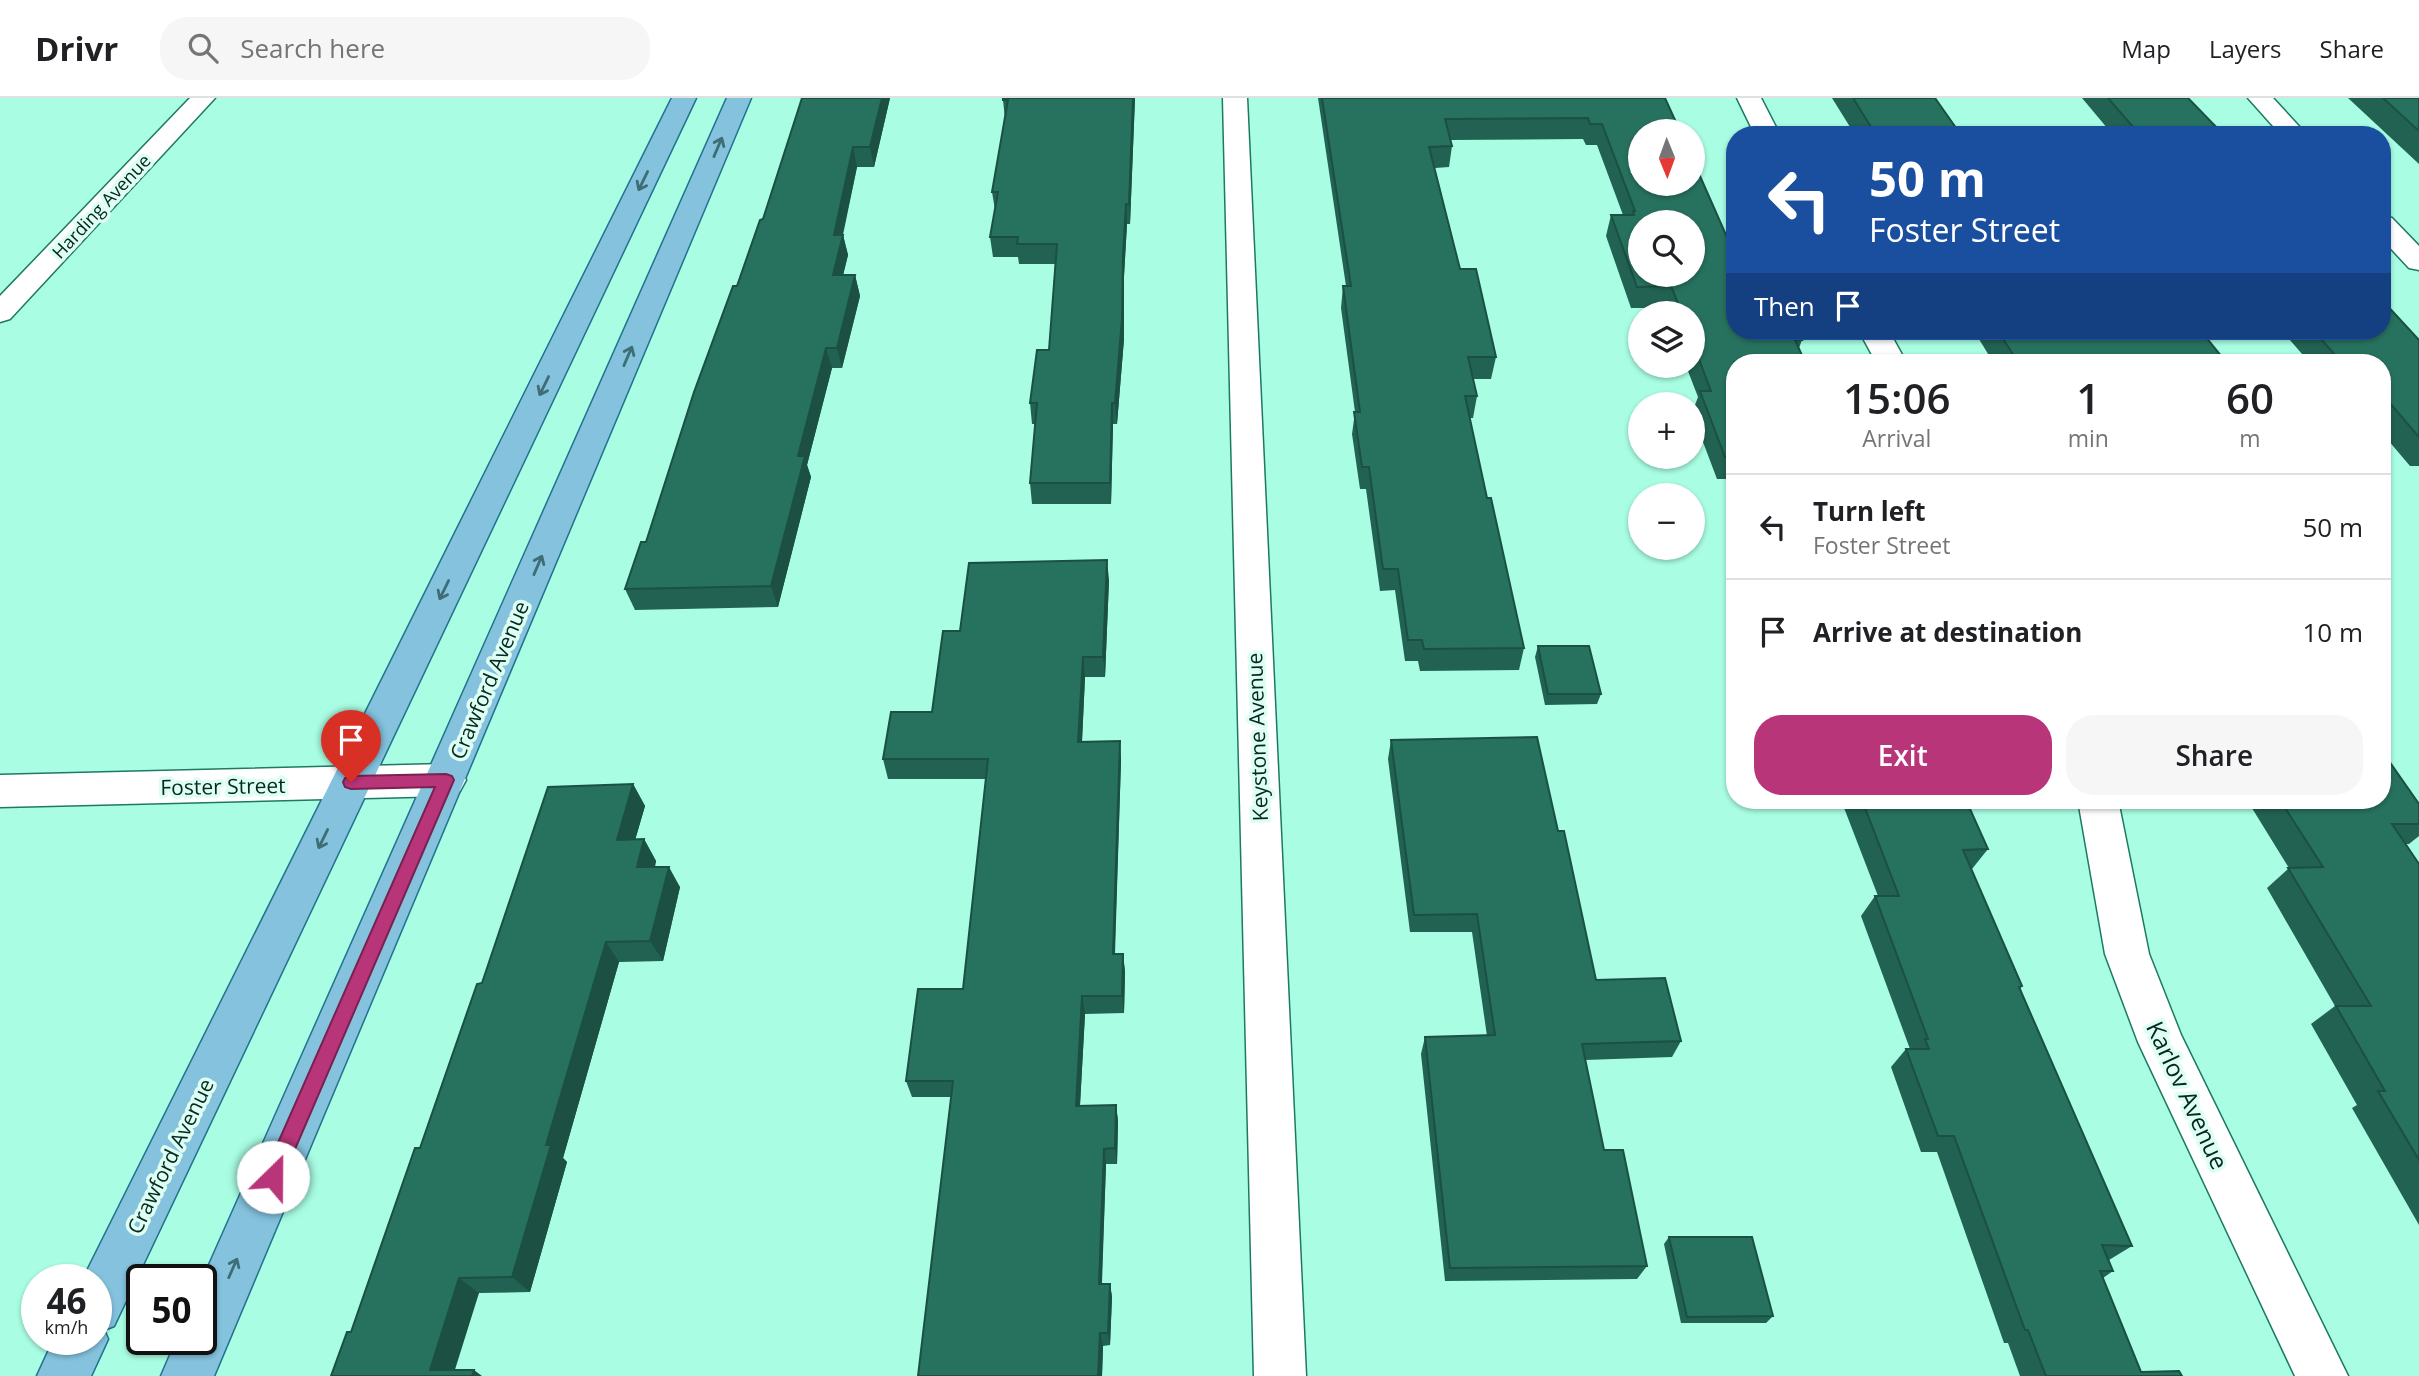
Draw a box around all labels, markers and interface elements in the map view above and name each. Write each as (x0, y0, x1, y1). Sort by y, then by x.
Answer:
search box (160, 17, 650, 80)
text: Drivr (35, 26, 118, 71)
icon: search (184, 29, 222, 67)
text: Search here (240, 30, 385, 66)
text: Map (2121, 32, 2171, 65)
text: Layers (2209, 32, 2282, 65)
text: Share (2320, 32, 2384, 65)
north arrow (1628, 119, 1704, 196)
map controls (1628, 119, 1705, 560)
one-way arrow (712, 137, 725, 158)
text: 50 m (1869, 145, 1986, 211)
street label: Harding Avenue (46, 149, 156, 263)
icon: left (1754, 154, 1845, 245)
one-way arrow (636, 170, 650, 191)
text: Foster Street (1869, 208, 2060, 251)
button: search (1628, 210, 1705, 287)
icon: arrive (1829, 287, 1867, 325)
text: Then (1754, 288, 1815, 324)
button: layers (1628, 301, 1705, 378)
one-way arrow (622, 346, 635, 367)
text: 15:06 (1843, 369, 1951, 426)
text: 1 (2076, 369, 2100, 426)
text: 60 (2226, 369, 2274, 426)
one-way arrow (536, 375, 550, 396)
button: + (1628, 392, 1705, 469)
text: Arrival (1862, 422, 1931, 454)
text: min (2068, 422, 2109, 454)
text: m (2239, 422, 2261, 454)
button: − (1628, 483, 1705, 560)
text: Turn left (1813, 493, 1925, 529)
icon: left (1754, 508, 1792, 546)
text: 50 m (2302, 509, 2363, 545)
text: Foster Street (1813, 529, 1950, 561)
one-way arrow (533, 555, 546, 577)
one-way arrow (437, 579, 451, 600)
street label: Crawford Avenue (443, 597, 535, 763)
icon: arrive (1754, 613, 1792, 651)
text: Arrive at destination (1813, 614, 2082, 650)
text: 10 m (2302, 614, 2363, 650)
street label: Keystone Avenue (1240, 652, 1274, 822)
pin (321, 710, 381, 782)
button: Exit (1754, 715, 2052, 795)
button: Share (2066, 715, 2363, 795)
icon: arrive (332, 721, 370, 759)
street label: Foster Street (160, 771, 286, 801)
one-way arrow (316, 828, 330, 849)
street label: Karlov Avenue (2139, 1015, 2237, 1175)
street label: Crawford Avenue (120, 1074, 220, 1238)
position arrow (236, 1140, 310, 1214)
one-way arrow (228, 1258, 241, 1280)
speed limit sign: 50 (126, 1264, 217, 1355)
text: 46 (46, 1277, 87, 1324)
text: km/h (45, 1315, 88, 1339)

